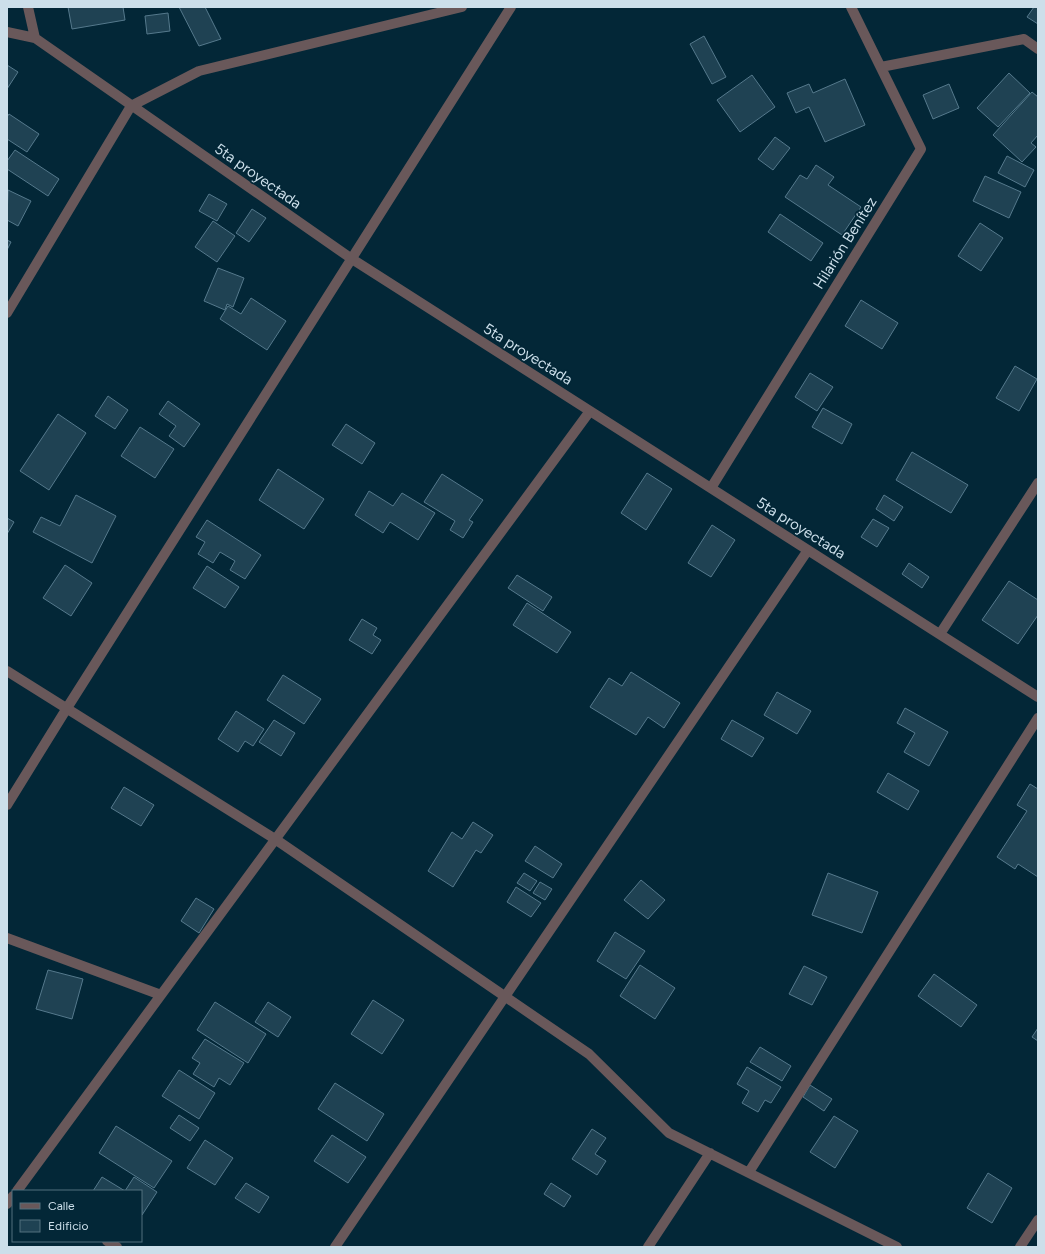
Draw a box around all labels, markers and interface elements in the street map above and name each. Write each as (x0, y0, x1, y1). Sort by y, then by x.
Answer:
street label: 5ta proyectada (211, 139, 305, 213)
street label: Hilarión Benítez (809, 194, 881, 292)
street label: 5ta proyectada (480, 319, 576, 389)
street label: 5ta proyectada (753, 493, 849, 563)
legend (12, 1190, 142, 1242)
text: Calle (48, 1199, 75, 1213)
text: Edificio (48, 1219, 88, 1233)

